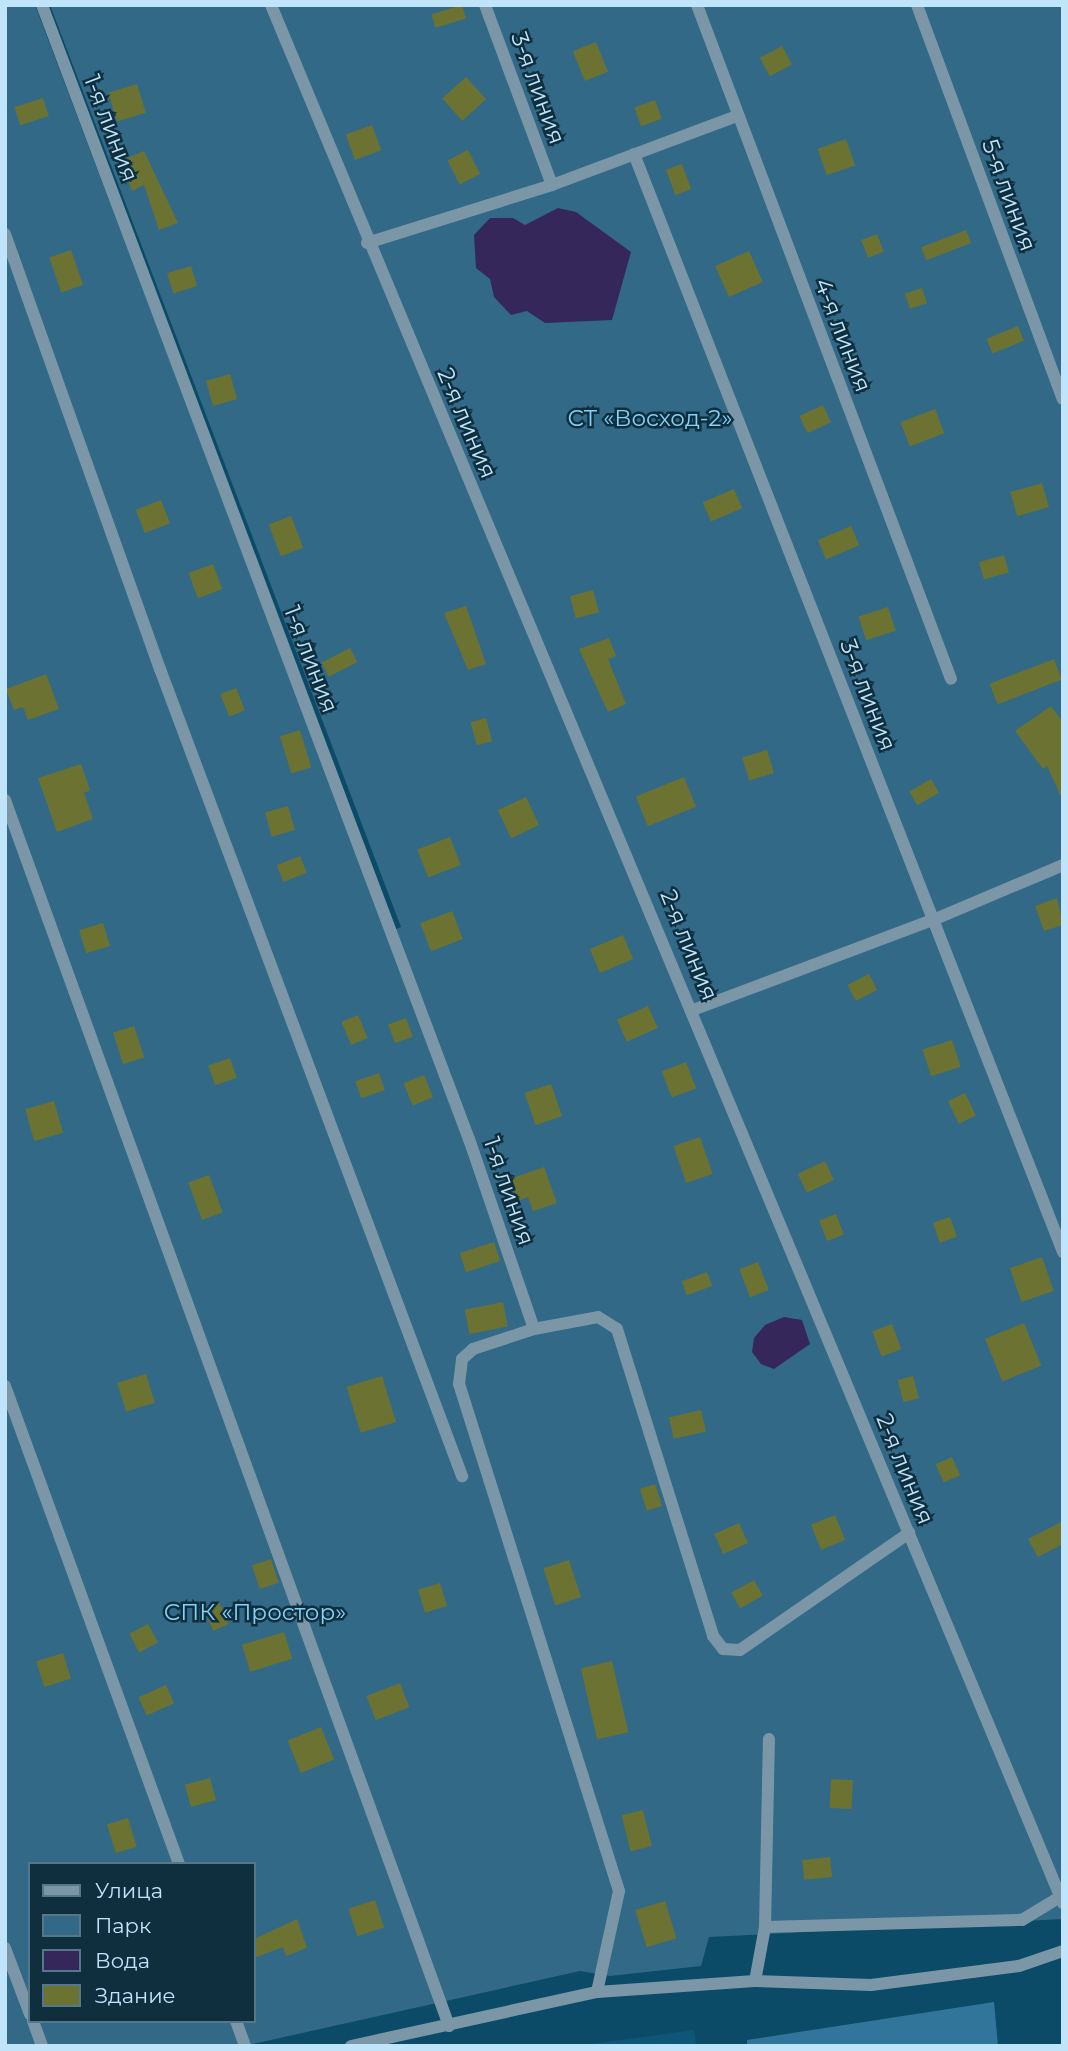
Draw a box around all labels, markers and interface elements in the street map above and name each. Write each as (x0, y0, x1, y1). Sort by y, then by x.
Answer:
street label: 3-я линия (505, 28, 571, 148)
street label: 1-я линия (78, 71, 144, 185)
street label: 5-я линия (976, 135, 1042, 255)
street label: 4-я линия (809, 274, 877, 396)
street label: 2-я линия (431, 364, 503, 482)
park label: СТ «Восход-2» (568, 404, 732, 432)
street label: 1-я линия (278, 602, 344, 716)
street label: 3-я линия (834, 636, 902, 754)
street label: 2-я линия (654, 886, 724, 1004)
street label: 1-я линия (478, 1133, 540, 1249)
street label: 2-я линия (870, 1410, 940, 1528)
park label: СПК «Простор» (164, 1598, 346, 1626)
legend (28, 1862, 256, 2023)
text: Улица (95, 1878, 163, 1903)
text: Парк (95, 1913, 151, 1938)
text: Вода (95, 1948, 150, 1973)
text: Здание (95, 1983, 176, 2008)

